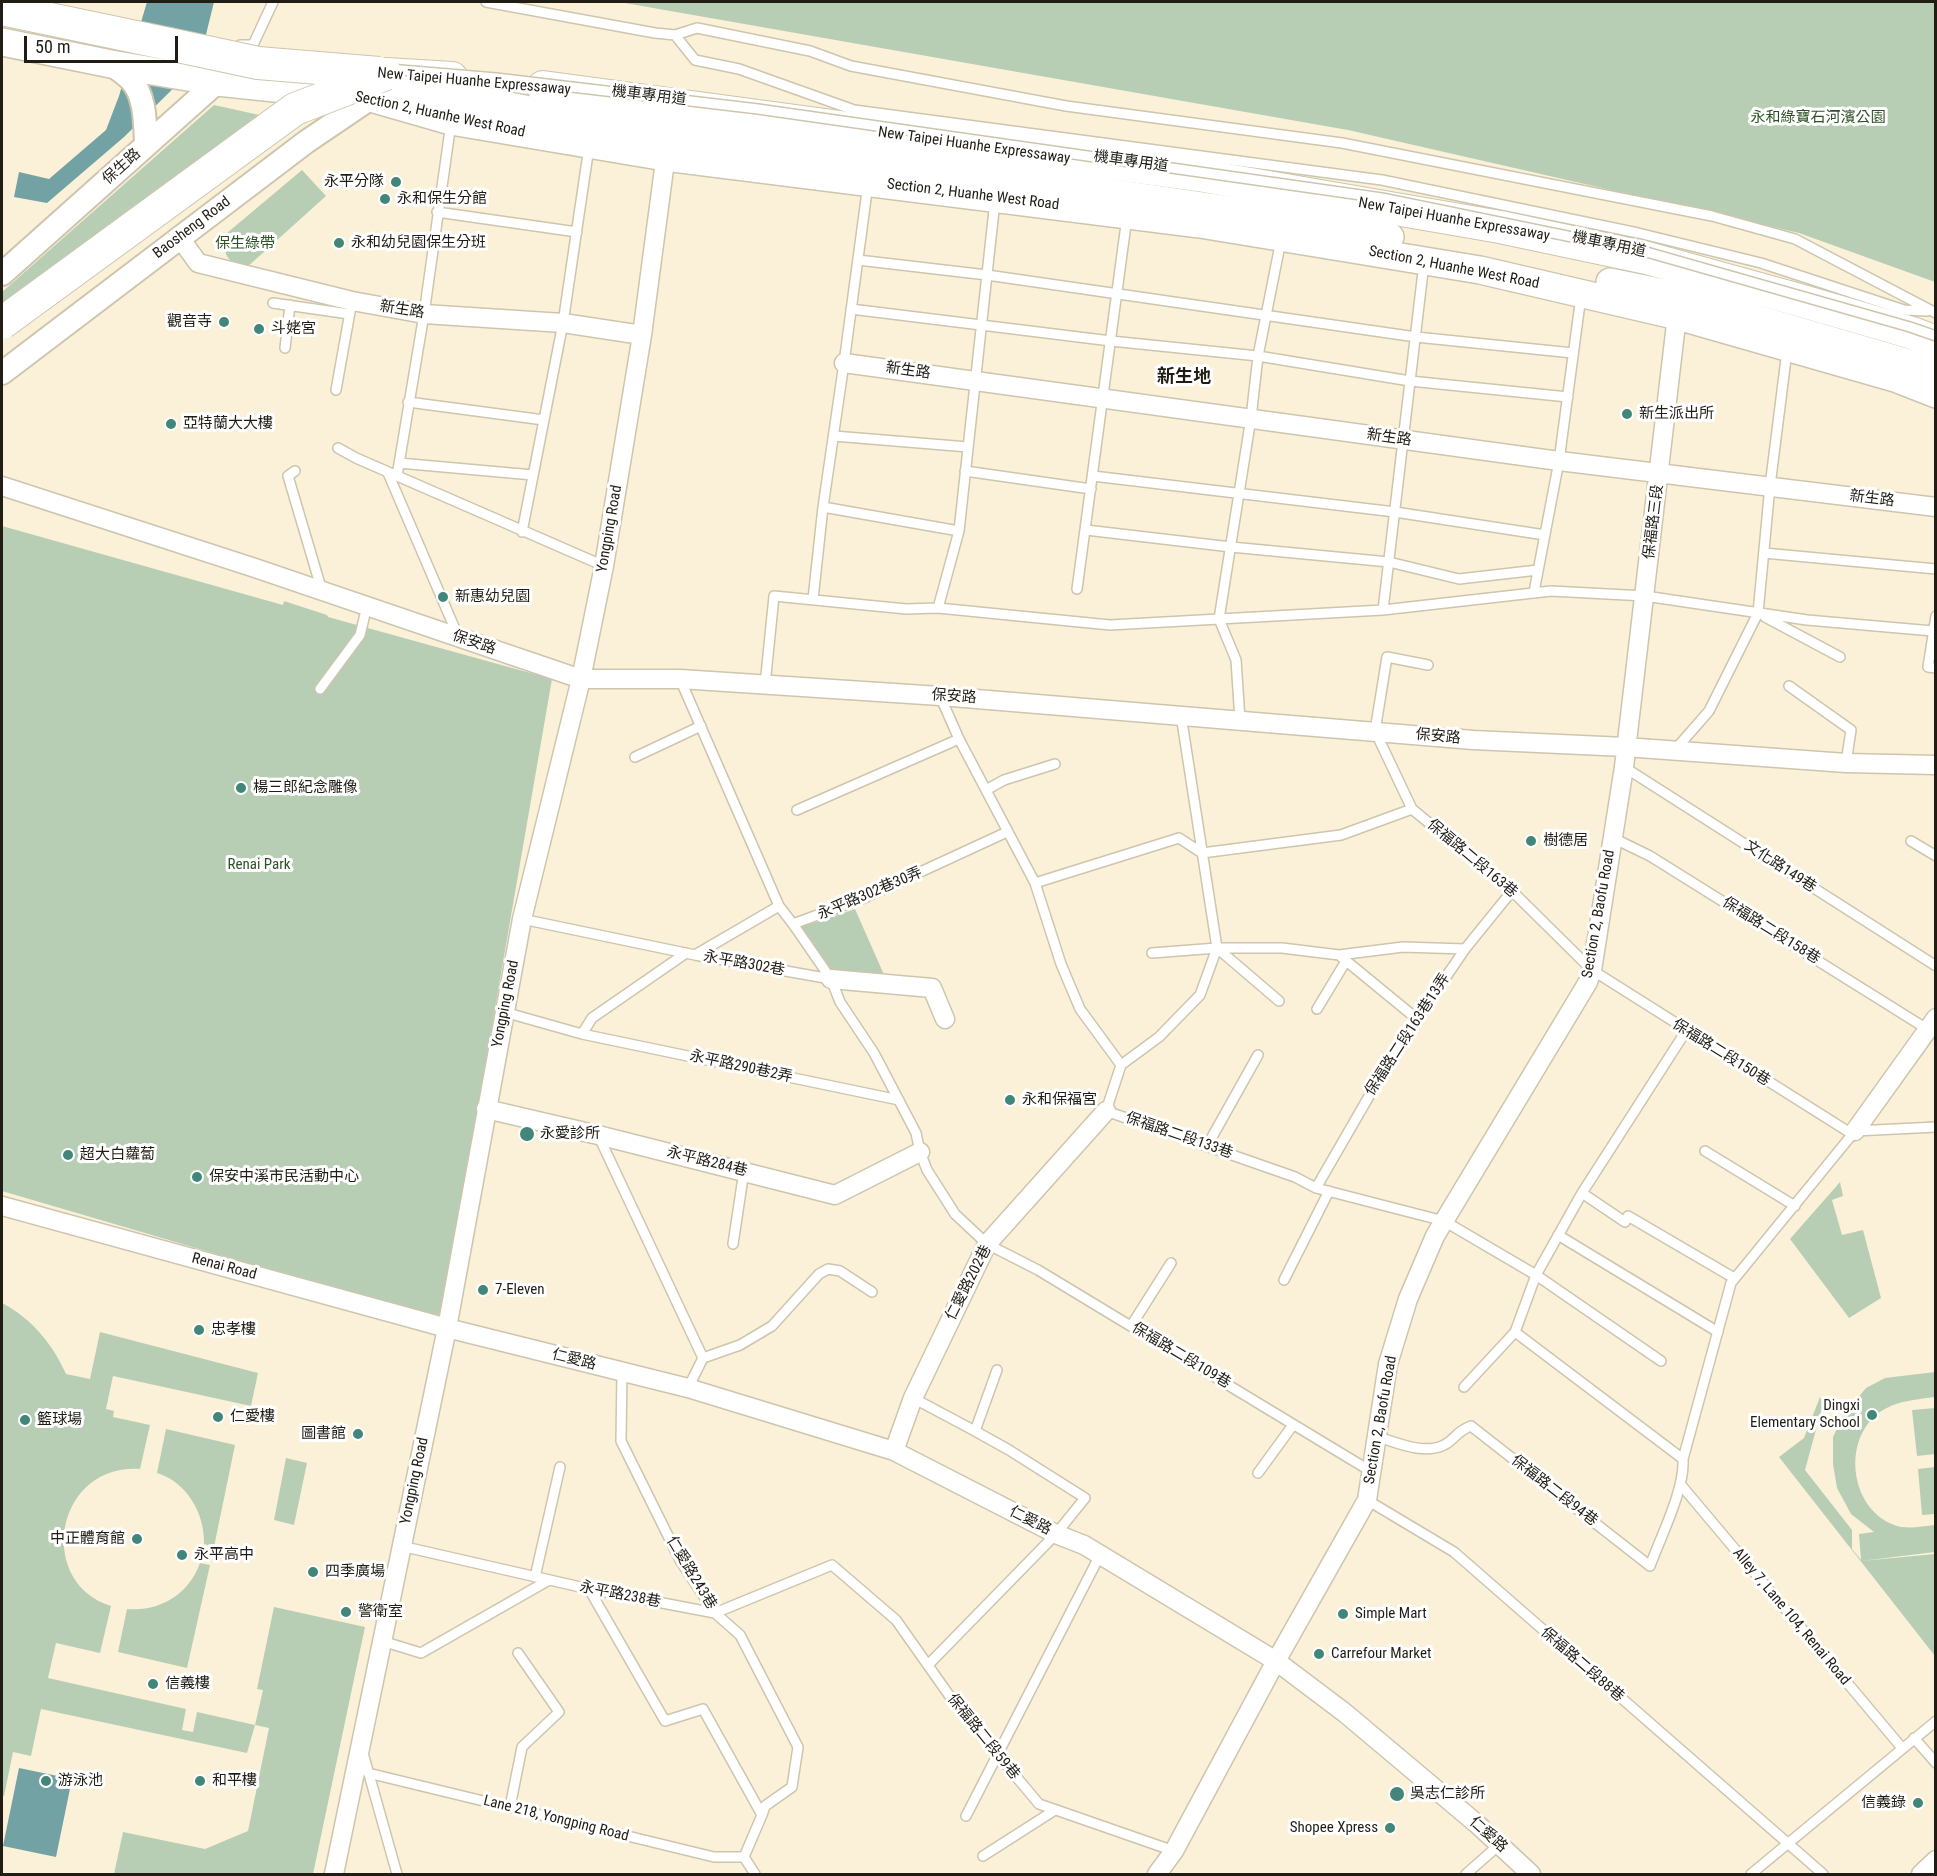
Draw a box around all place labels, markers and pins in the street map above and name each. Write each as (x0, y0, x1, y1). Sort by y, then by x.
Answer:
place label: 永平分隊 (324, 173, 384, 191)
marker: 永平分隊 (389, 175, 403, 189)
place label: 永和保生分館 (397, 190, 487, 208)
marker: 永和保生分館 (378, 192, 392, 206)
place label: 永和幼兒園保生分班 (351, 234, 486, 252)
marker: 永和幼兒園保生分班 (332, 236, 346, 250)
place label: 觀音寺 (167, 313, 212, 331)
marker: 觀音寺 (217, 315, 231, 329)
place label: 斗姥宮 (271, 320, 316, 338)
marker: 斗姥宮 (252, 322, 266, 336)
place label: 新生派出所 (1639, 405, 1714, 423)
marker: 新生派出所 (1620, 407, 1634, 421)
place label: 亞特蘭大大樓 (183, 415, 273, 433)
marker: 亞特蘭大大樓 (164, 417, 178, 431)
place label: 新惠幼兒園 (455, 588, 530, 606)
marker: 新惠幼兒園 (436, 590, 450, 604)
place label: 楊三郎紀念雕像 (253, 779, 358, 797)
marker: 楊三郎紀念雕像 (234, 781, 248, 795)
place label: 樹德居 (1543, 832, 1588, 850)
marker: 樹德居 (1524, 834, 1538, 848)
place label: 永和保福宮 (1022, 1091, 1097, 1109)
marker: 永和保福宮 (1003, 1093, 1017, 1107)
marker: 永愛診所 (518, 1125, 536, 1143)
place label: 永愛診所 (540, 1125, 600, 1143)
place label: 超大白蘿蔔 (80, 1146, 155, 1164)
marker: 超大白蘿蔔 (61, 1148, 75, 1162)
place label: 保安中溪市民活動中心 (209, 1168, 359, 1186)
marker: 保安中溪市民活動中心 (190, 1170, 204, 1184)
place label: 7-Eleven (495, 1281, 545, 1299)
marker: 7-Eleven (476, 1283, 490, 1297)
place label: 忠孝樓 (211, 1321, 256, 1339)
marker: 忠孝樓 (192, 1323, 206, 1337)
place label: Dingxi Elementary School (1750, 1397, 1860, 1432)
place label: 仁愛樓 (230, 1408, 275, 1426)
marker: Dingxi Elementary School (1865, 1408, 1879, 1422)
marker: 仁愛樓 (211, 1410, 225, 1424)
place label: 籃球場 (37, 1411, 82, 1429)
marker: 籃球場 (18, 1413, 32, 1427)
place label: 圖書館 (301, 1425, 346, 1443)
marker: 圖書館 (351, 1427, 365, 1441)
place label: 中正體育館 (50, 1530, 125, 1548)
marker: 中正體育館 (130, 1532, 144, 1546)
place label: 永平高中 (194, 1546, 254, 1564)
marker: 永平高中 (175, 1548, 189, 1562)
place label: 四季廣場 (325, 1563, 385, 1581)
marker: 四季廣場 (306, 1565, 320, 1579)
place label: 警衛室 (358, 1603, 403, 1621)
marker: 警衛室 (339, 1605, 353, 1619)
place label: Simple Mart (1355, 1605, 1427, 1623)
marker: Simple Mart (1336, 1607, 1350, 1621)
place label: Carrefour Market (1331, 1645, 1431, 1663)
marker: Carrefour Market (1312, 1647, 1326, 1661)
place label: 信義樓 (165, 1675, 210, 1693)
marker: 信義樓 (146, 1677, 160, 1691)
place label: 游泳池 (58, 1772, 103, 1790)
place label: 和平樓 (212, 1772, 257, 1790)
marker: 游泳池 (39, 1774, 53, 1788)
marker: 和平樓 (193, 1774, 207, 1788)
marker: 吳志仁診所 (1388, 1785, 1406, 1803)
place label: 吳志仁診所 (1410, 1785, 1485, 1803)
place label: 信義錄 (1861, 1794, 1906, 1812)
marker: 信義錄 (1911, 1796, 1925, 1810)
place label: Shopee Xpress (1290, 1819, 1378, 1837)
marker: Shopee Xpress (1383, 1821, 1397, 1835)

